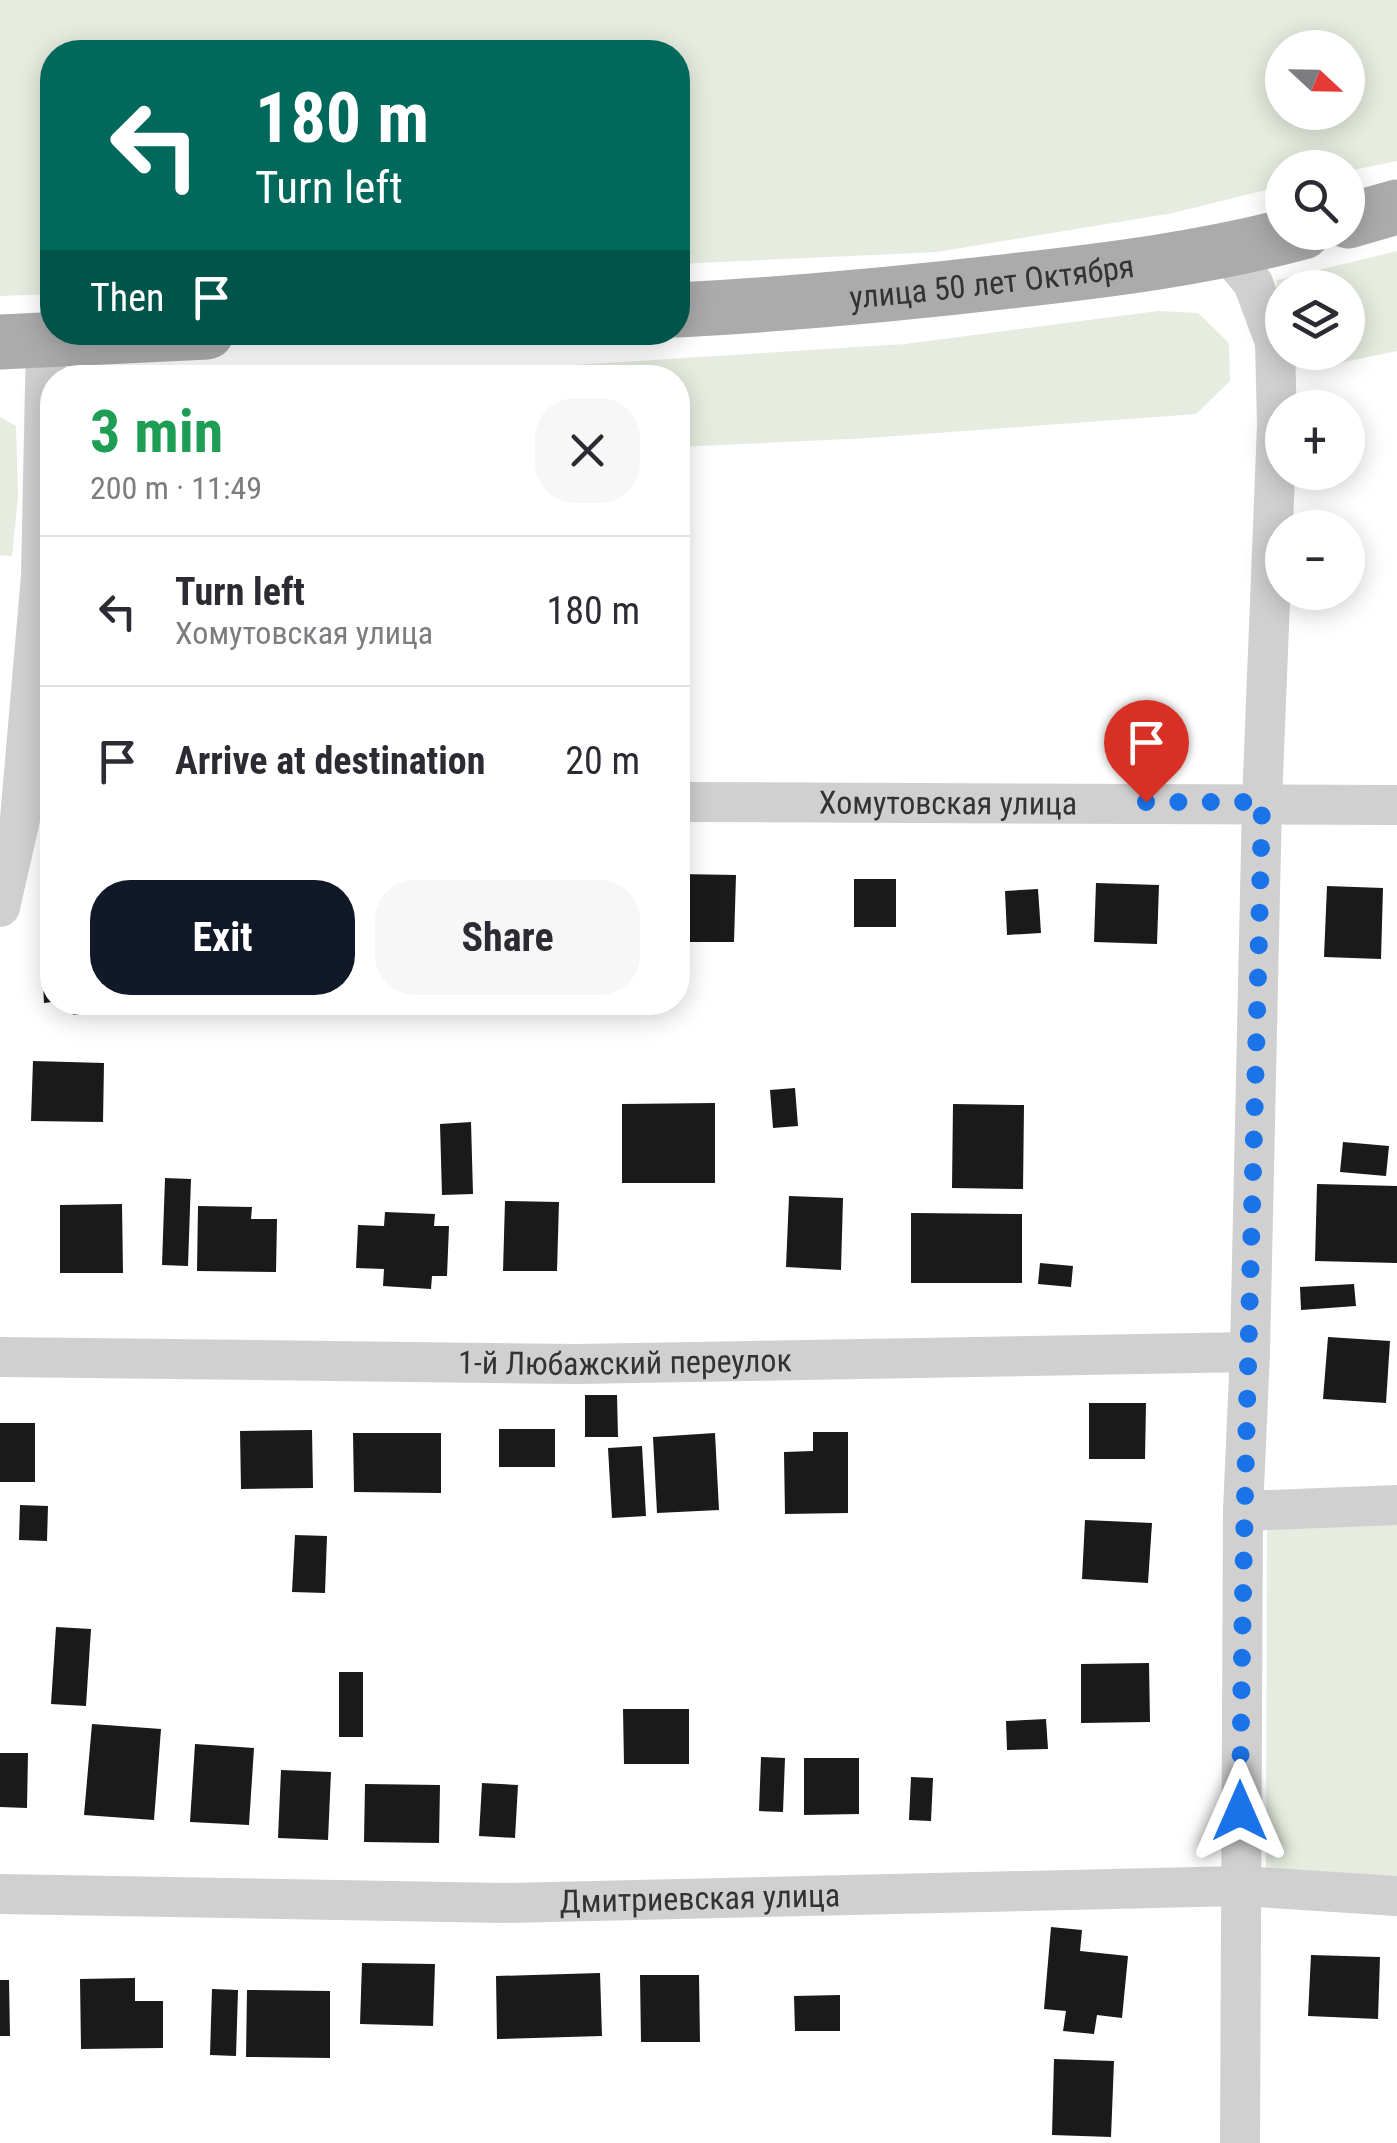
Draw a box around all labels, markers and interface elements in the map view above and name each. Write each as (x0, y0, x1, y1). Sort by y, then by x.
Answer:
north arrow (1265, 30, 1365, 130)
map controls (1265, 30, 1365, 610)
text: 180 m (255, 77, 429, 159)
icon: left (90, 80, 220, 210)
button: search (1265, 150, 1365, 250)
text: Turn left (255, 161, 403, 214)
street label: улица 50 лет Октября (848, 247, 1136, 317)
icon: arrive (184, 270, 239, 325)
button: layers (1265, 270, 1365, 370)
text: Then (90, 276, 164, 320)
button: + (1265, 390, 1365, 490)
text: 3 min (90, 396, 223, 467)
button: close (535, 398, 640, 503)
text: 200 m · 11:49 (90, 469, 262, 507)
button: − (1265, 510, 1365, 610)
text: Turn left (175, 570, 305, 614)
icon: left (90, 584, 145, 639)
text: 180 m (546, 589, 640, 633)
text: Хомутовская улица (175, 614, 433, 652)
pin (1104, 700, 1189, 803)
icon: arrive (1119, 715, 1174, 770)
icon: arrive (90, 734, 145, 789)
text: Arrive at destination (175, 739, 485, 783)
text: 20 m (565, 739, 640, 783)
street label: Хомутовская улица (819, 784, 1077, 823)
button: Exit (90, 880, 355, 995)
button: Share (375, 880, 640, 995)
street label: 1-й Любажский переулок (458, 1341, 792, 1383)
position arrow (1188, 1759, 1292, 1863)
street label: Дмитриевская улица (559, 1876, 841, 1921)

